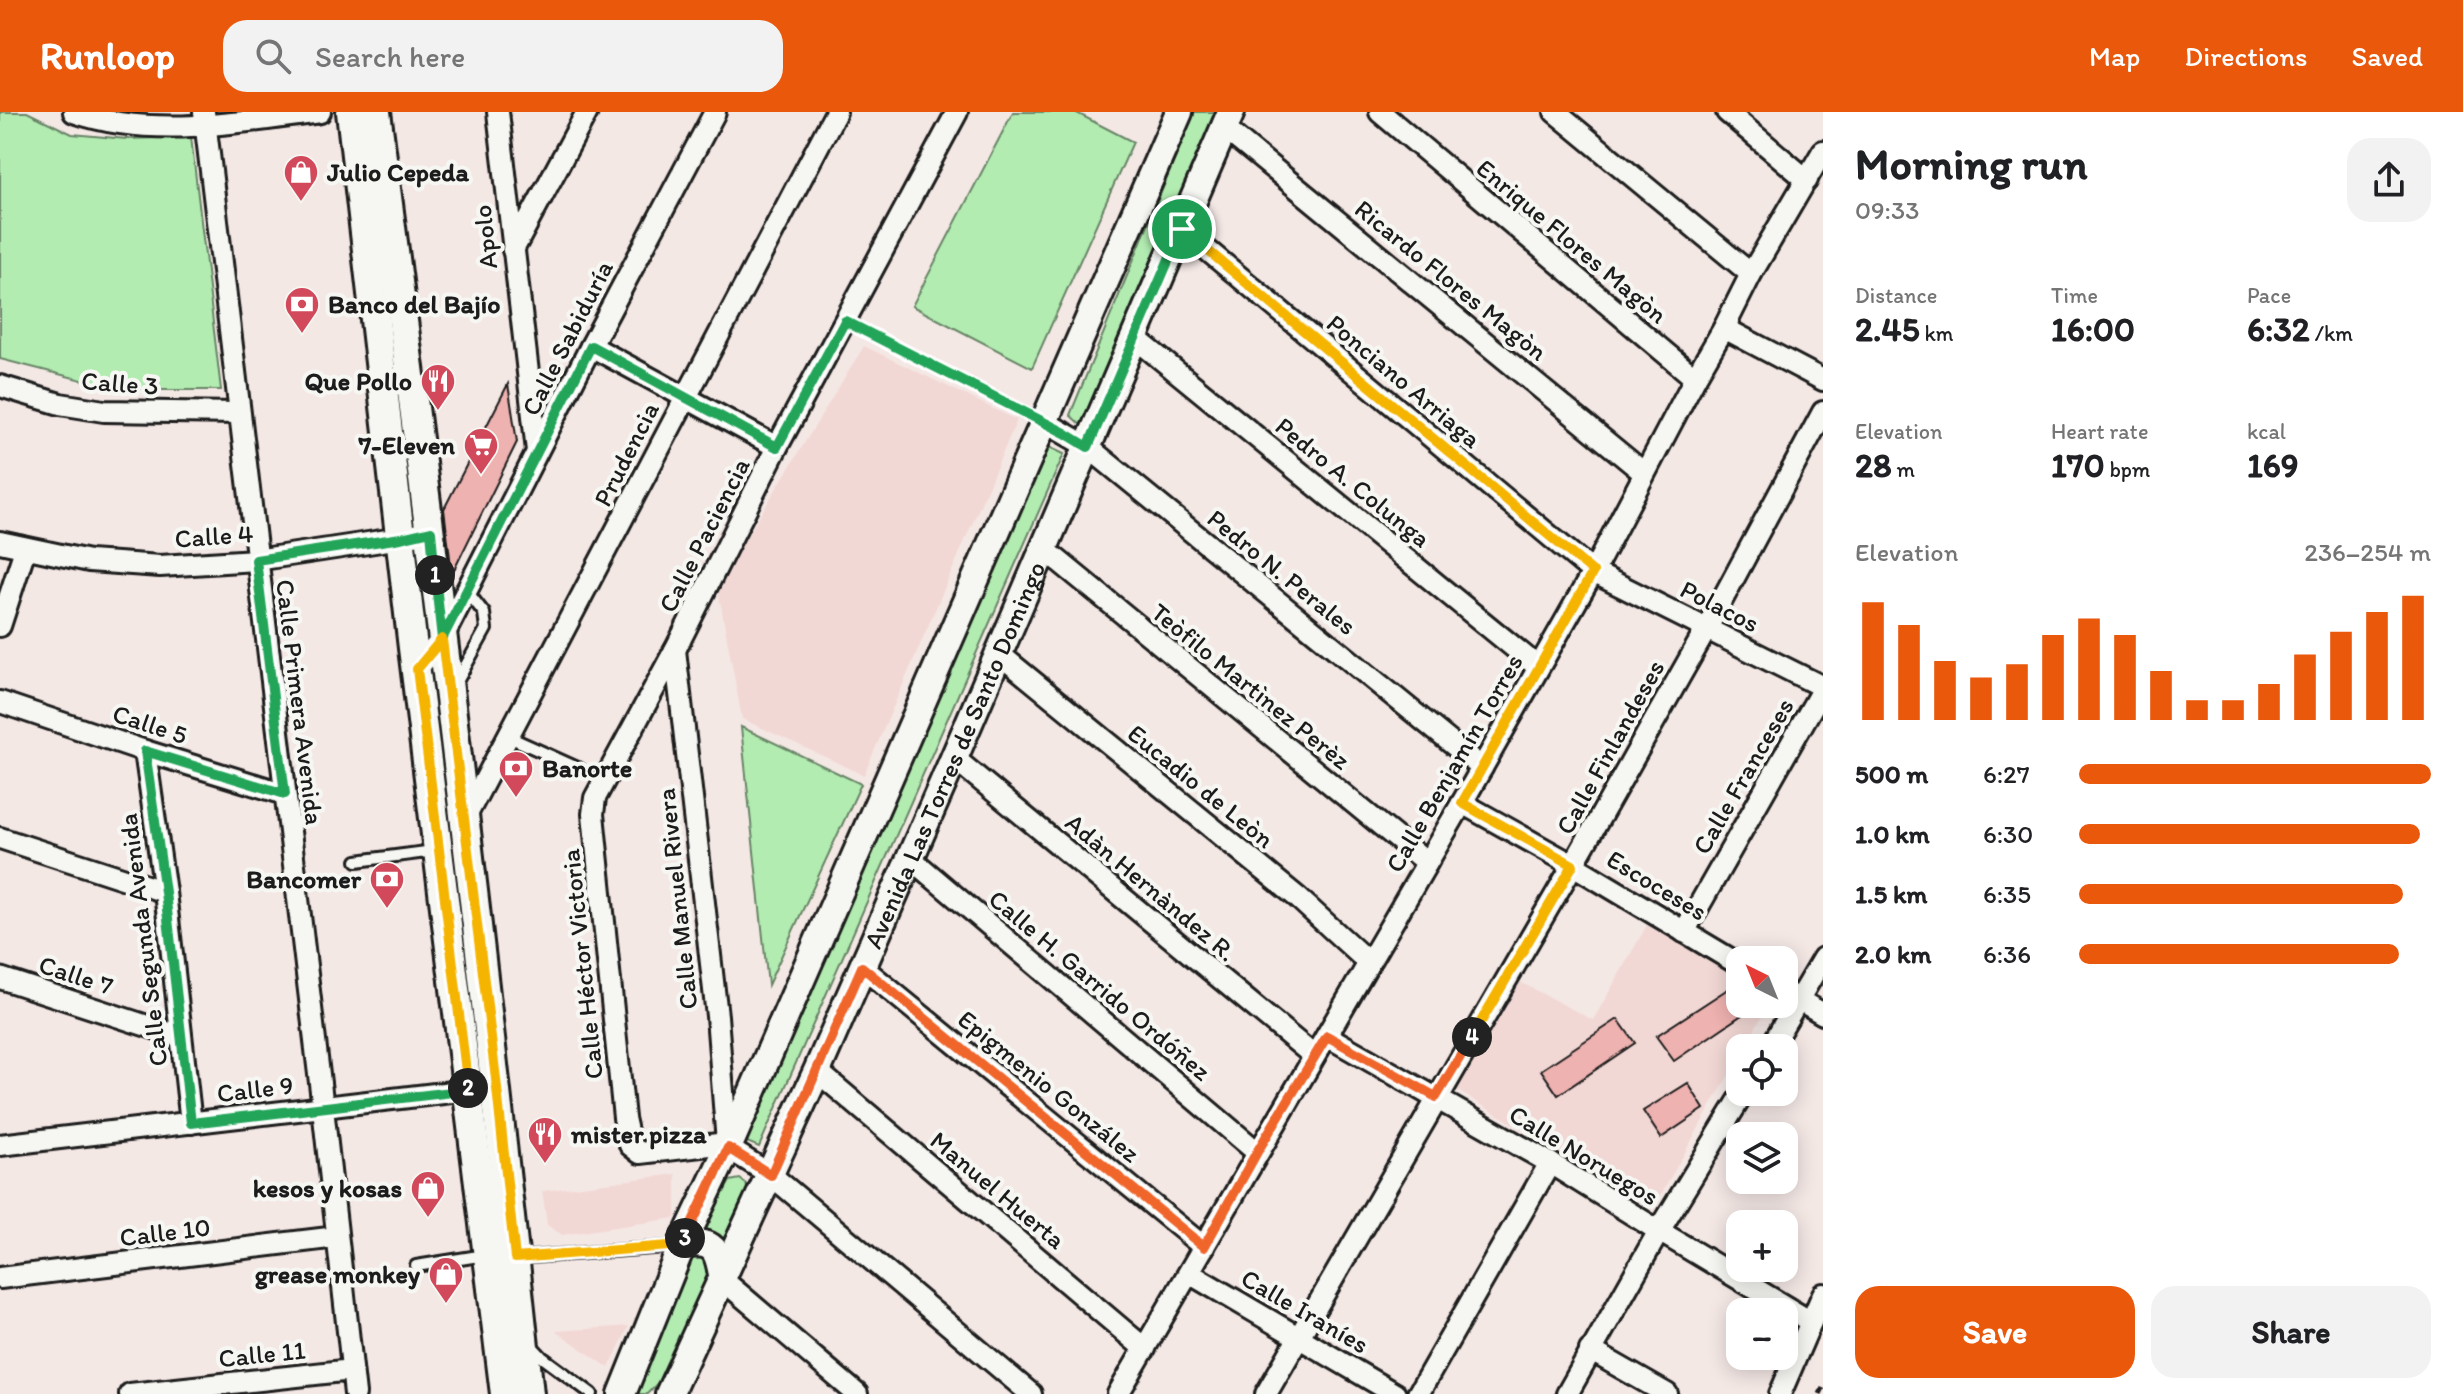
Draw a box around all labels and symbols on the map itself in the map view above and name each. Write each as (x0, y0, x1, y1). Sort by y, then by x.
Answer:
street label: Enrique Flores Magòn (1470, 152, 1674, 330)
shop icon: Julio Cepeda (282, 153, 320, 203)
place label: Julio Cepeda (326, 156, 469, 188)
street label: Ricardo Flores Magòn (1348, 193, 1554, 368)
pin (1148, 195, 1216, 263)
street label: Apolo (466, 203, 504, 271)
street label: Calle Sabiduría (514, 255, 620, 421)
bank icon: Banco del Bajío (283, 285, 321, 335)
place label: Banco del Bajío (328, 288, 500, 320)
street label: Ponciano Arriaga (1320, 307, 1488, 455)
restaurant icon: Que Pollo (419, 362, 457, 412)
street label: Calle 3 (80, 364, 160, 402)
place label: Que Pollo (304, 365, 412, 397)
street label: Prudencia (586, 396, 666, 512)
street label: Pedro A. Colunga (1269, 410, 1437, 554)
supermarket icon: 7-Eleven (462, 426, 500, 476)
place label: 7-Eleven (357, 429, 455, 461)
street label: Calle Paciencia (651, 452, 757, 618)
street label: Pedro N. Perales (1201, 502, 1363, 642)
street label: Calle 4 (174, 517, 255, 555)
pin: 1 (415, 555, 455, 595)
street label: Avenida Las Torres de Santo Domingo (857, 556, 1052, 953)
street label: Polacos (1675, 573, 1765, 639)
street label: Calle Primera Avenida (269, 578, 331, 827)
street label: Teòfilo Martìnez Perèz (1145, 596, 1357, 776)
street label: Calle Benjamín Torres (1378, 648, 1530, 878)
street label: Calle Finlandeses (1549, 654, 1671, 840)
street label: Calle Franceses (1685, 692, 1801, 860)
street label: Calle 5 (109, 697, 191, 751)
street label: Eucadio de Leòn (1121, 717, 1281, 855)
bank icon: Banorte (497, 749, 535, 799)
place label: Banorte (542, 752, 632, 784)
street label: Calle Manuel Rivera (649, 787, 705, 1011)
street label: Adàn Hernàndez R. (1059, 806, 1243, 968)
street label: Calle Segunda Avenida (112, 812, 174, 1068)
street label: Escoceses (1601, 843, 1713, 927)
street label: Calle Héctor Victoria (554, 847, 610, 1081)
bank icon: Bancomer (368, 860, 406, 910)
place label: Bancomer (246, 863, 362, 895)
street label: Calle H. Garrido Ordóñez (982, 883, 1218, 1087)
north arrow (1726, 946, 1798, 1018)
street label: Calle 7 (35, 948, 117, 1002)
street label: Epigmenio González (952, 1003, 1147, 1169)
pin: 4 (1452, 1017, 1492, 1057)
street label: Calle 9 (215, 1068, 295, 1110)
pin: 2 (448, 1068, 488, 1108)
street label: Calle Noruegos (1503, 1098, 1665, 1212)
restaurant icon: mister pizza (526, 1115, 564, 1165)
place label: mister pizza (570, 1118, 707, 1150)
street label: Manuel Huerta (924, 1124, 1073, 1256)
shop icon: kesos y kosas (409, 1169, 447, 1219)
place label: kesos y kosas (253, 1172, 402, 1204)
street label: Calle 10 (118, 1211, 212, 1253)
pin: 3 (665, 1218, 705, 1258)
shop icon: grease monkey (427, 1255, 465, 1305)
place label: grease monkey (255, 1258, 421, 1290)
street label: Calle Iraníes (1236, 1262, 1374, 1360)
street label: Calle 11 (217, 1334, 307, 1374)

